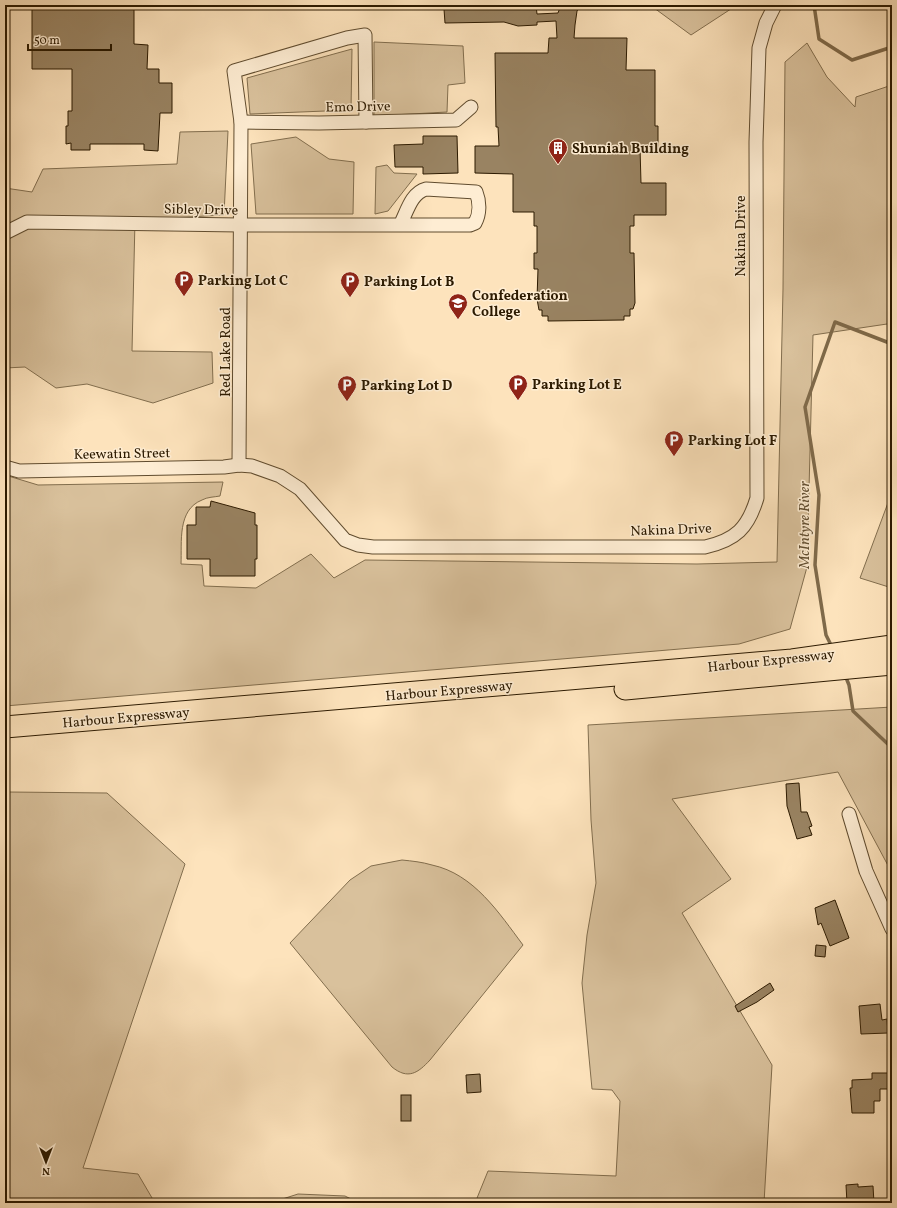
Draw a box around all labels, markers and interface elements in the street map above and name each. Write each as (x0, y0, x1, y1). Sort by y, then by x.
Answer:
scale bar (28, 26, 111, 52)
text: 50 m (34, 33, 60, 49)
street label: Emo Drive (325, 97, 391, 118)
building icon: Shuniah Building (547, 137, 569, 165)
place label: Shuniah Building (572, 140, 689, 159)
street label: Nakina Drive (732, 195, 751, 277)
street label: Sibley Drive (164, 200, 239, 221)
parking icon: Parking Lot C (173, 269, 195, 297)
parking icon: Parking Lot B (339, 270, 361, 298)
place label: Parking Lot C (198, 272, 288, 291)
place label: Parking Lot B (364, 273, 454, 292)
place label: Confederation College (472, 287, 568, 322)
school or university icon: Confederation College (447, 292, 469, 320)
street label: Red Lake Road (217, 307, 236, 397)
parking icon: Parking Lot E (507, 373, 529, 401)
parking icon: Parking Lot D (336, 374, 358, 402)
place label: Parking Lot E (532, 376, 622, 395)
place label: Parking Lot D (361, 377, 452, 396)
parking icon: Parking Lot F (663, 429, 685, 457)
place label: Parking Lot F (688, 432, 777, 451)
street label: Keewatin Street (74, 444, 171, 465)
water label: McIntyre River (795, 481, 816, 570)
street label: Nakina Drive (630, 520, 712, 541)
street label: Harbour Expressway (707, 645, 836, 678)
street label: Harbour Expressway (385, 676, 514, 707)
street label: Harbour Expressway (62, 703, 191, 734)
north arrow (26, 1142, 66, 1182)
text: N (42, 1163, 50, 1178)

